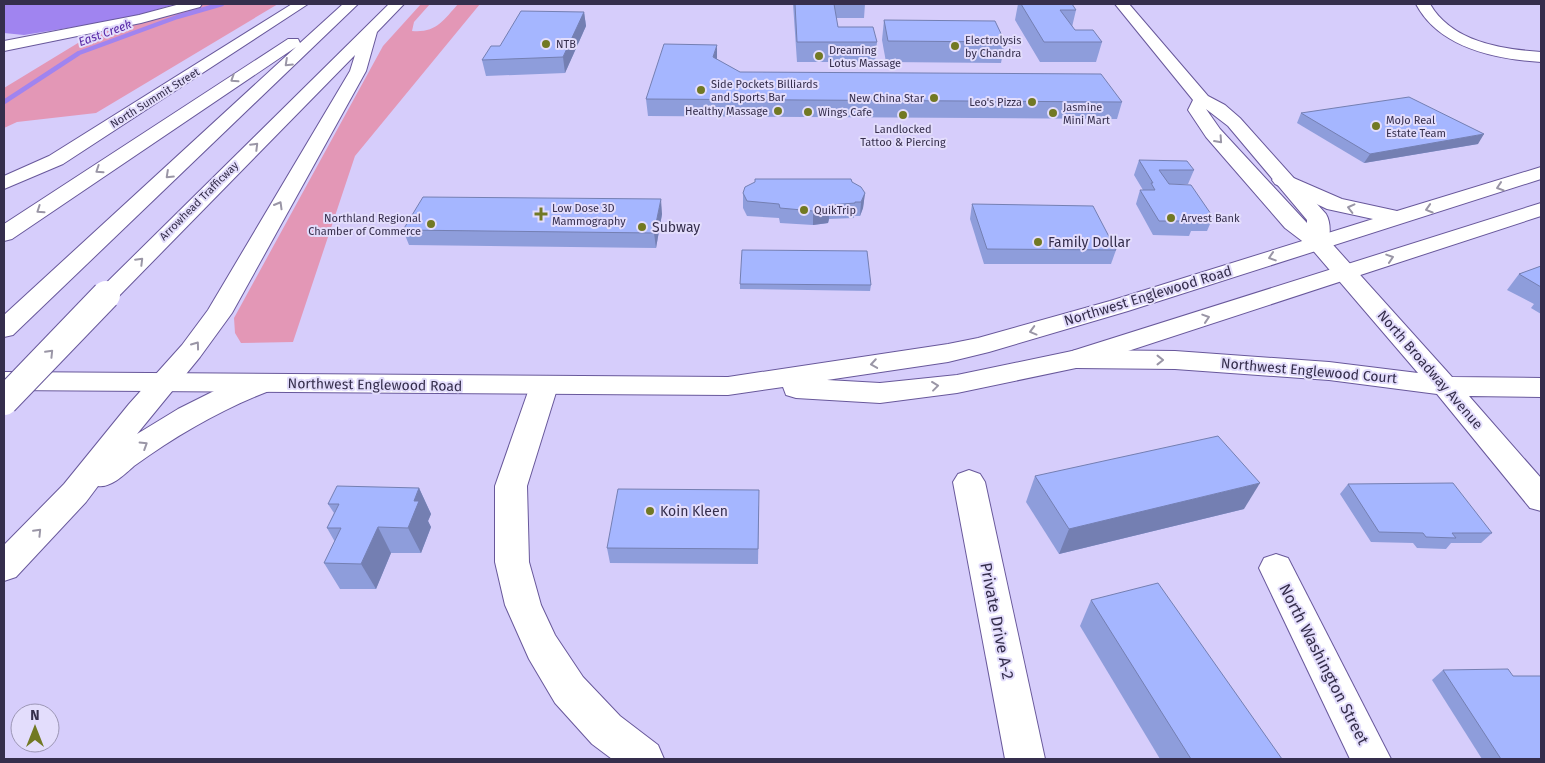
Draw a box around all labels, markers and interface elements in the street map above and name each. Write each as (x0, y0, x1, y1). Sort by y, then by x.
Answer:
water label: East Creek (77, 17, 134, 49)
place label: Electrolysis by Chandra (965, 34, 1021, 60)
marker: NTB (540, 38, 552, 50)
place label: NTB (556, 38, 576, 51)
marker: Electrolysis by Chandra (949, 40, 961, 52)
place label: Dreaming Lotus Massage (829, 44, 901, 70)
marker: Dreaming Lotus Massage (813, 50, 825, 62)
one-way arrow (284, 57, 293, 66)
street label: North Summit Street (108, 65, 202, 131)
one-way arrow (230, 73, 240, 82)
place label: Side Pockets Billiards and Sports Bar (711, 78, 818, 104)
marker: Side Pockets Billiards and Sports Bar (695, 84, 707, 96)
place label: New China Star (849, 92, 925, 105)
marker: New China Star (928, 92, 940, 104)
place label: Leo's Pizza (969, 96, 1022, 109)
marker: Leo's Pizza (1026, 96, 1038, 108)
place label: Jasmine Mini Mart (1063, 101, 1110, 127)
place label: Healthy Massage (685, 105, 768, 118)
marker: Healthy Massage (772, 105, 784, 117)
marker: Wings Cafe (802, 106, 814, 118)
place label: Wings Cafe (818, 106, 872, 119)
marker: Jasmine Mini Mart (1047, 107, 1059, 119)
marker: Landlocked Tattoo & Piercing (897, 109, 909, 121)
place label: MoJo Real Estate Team (1386, 114, 1446, 140)
marker: MoJo Real Estate Team (1370, 120, 1382, 132)
place label: Landlocked Tattoo & Piercing (860, 123, 946, 149)
one-way arrow (1213, 134, 1222, 143)
one-way arrow (249, 142, 258, 151)
street label: Arrowhead Trafficway (157, 159, 241, 243)
one-way arrow (96, 164, 105, 173)
one-way arrow (166, 169, 175, 178)
one-way arrow (1496, 181, 1505, 191)
one-way arrow (273, 202, 283, 211)
place label: Low Dose 3D Mammography (552, 202, 626, 228)
one-way arrow (37, 203, 46, 213)
one-way arrow (1346, 203, 1355, 214)
one-way arrow (1425, 203, 1433, 213)
marker: QuikTrip (798, 204, 810, 216)
place label: QuikTrip (814, 204, 856, 217)
marker: Low Dose 3D Mammography (534, 207, 548, 221)
place label: Northland Regional Chamber of Commerce (308, 212, 421, 238)
marker: Arvest Bank (1165, 212, 1177, 224)
place label: Arvest Bank (1181, 212, 1240, 225)
marker: Northland Regional Chamber of Commerce (425, 218, 437, 230)
place label: Subway (652, 219, 700, 236)
marker: Subway (636, 221, 648, 233)
place label: Family Dollar (1048, 234, 1131, 251)
marker: Family Dollar (1032, 236, 1044, 248)
one-way arrow (1268, 252, 1277, 262)
one-way arrow (1385, 253, 1394, 263)
one-way arrow (135, 257, 144, 266)
street label: Northwest Englewood Road (1062, 262, 1234, 330)
street label: North Broadway Avenue (1374, 307, 1486, 433)
one-way arrow (1201, 314, 1209, 324)
one-way arrow (1029, 325, 1038, 336)
one-way arrow (189, 341, 199, 350)
one-way arrow (44, 350, 53, 359)
one-way arrow (1156, 355, 1164, 365)
street label: Northwest Englewood Court (1220, 355, 1399, 387)
one-way arrow (870, 359, 879, 369)
street label: Northwest Englewood Road (288, 375, 462, 395)
one-way arrow (931, 381, 939, 392)
one-way arrow (138, 441, 147, 451)
place label: Koin Kleen (660, 503, 728, 520)
marker: Koin Kleen (644, 505, 656, 517)
one-way arrow (32, 529, 41, 538)
street label: Private Drive A-2 (976, 561, 1018, 681)
street label: North Washington Street (1275, 580, 1373, 748)
north arrow (10, 703, 60, 753)
text: N (30, 707, 40, 724)

